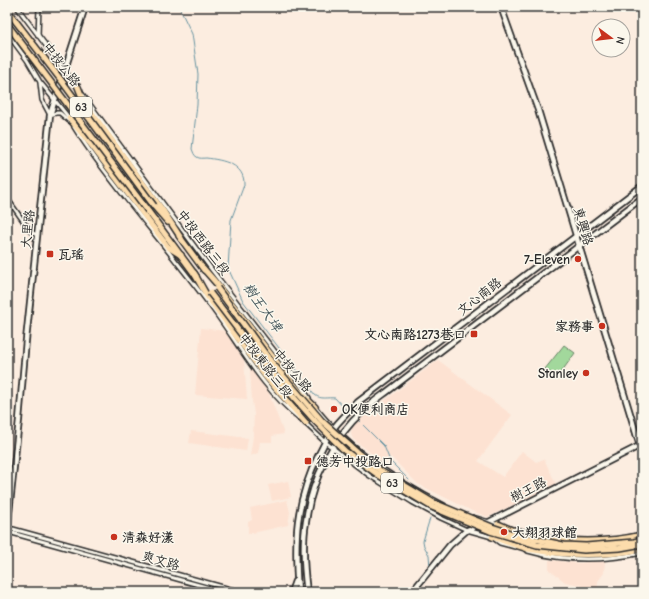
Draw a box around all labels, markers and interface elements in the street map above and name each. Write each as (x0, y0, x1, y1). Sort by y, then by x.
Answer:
north arrow (591, 18, 631, 58)
text: N (613, 35, 627, 46)
street label: 中投公路 (40, 39, 84, 89)
road number: 63 (70, 97, 92, 117)
street label: 東興路 (571, 205, 596, 247)
street label: 中投西路三段 (174, 207, 233, 278)
street label: 大里路 (18, 209, 37, 249)
place label: 瓦瑤 (58, 247, 84, 262)
marker: 瓦瑤 (45, 249, 55, 259)
place label: 7-Eleven (524, 252, 570, 267)
marker: 7-Eleven (573, 254, 583, 264)
street label: 文心南路 (454, 274, 504, 318)
water label: 樹王大埤 (240, 279, 286, 336)
place label: 家務事 (555, 319, 594, 334)
marker: 家務事 (597, 321, 607, 331)
place label: 文心南路1273巷口 (364, 327, 466, 342)
marker: 文心南路1273巷口 (469, 329, 479, 339)
street label: 中投東路三段 (236, 330, 296, 401)
street label: 中投公路 (270, 346, 315, 395)
place label: Stanley (538, 366, 578, 381)
marker: Stanley (581, 368, 591, 378)
place label: OK便利商店 (342, 402, 410, 417)
marker: OK便利商店 (329, 404, 339, 414)
place label: 德芳中投路口 (316, 454, 394, 469)
marker: 德芳中投路口 (303, 456, 313, 466)
road number: 63 (381, 473, 403, 493)
street label: 樹王路 (507, 474, 549, 505)
place label: 大翔羽球館 (512, 525, 577, 540)
marker: 大翔羽球館 (499, 527, 509, 537)
place label: 清森好漾 (122, 530, 174, 545)
marker: 清森好漾 (109, 532, 119, 542)
street label: 爽文路 (140, 548, 182, 573)

